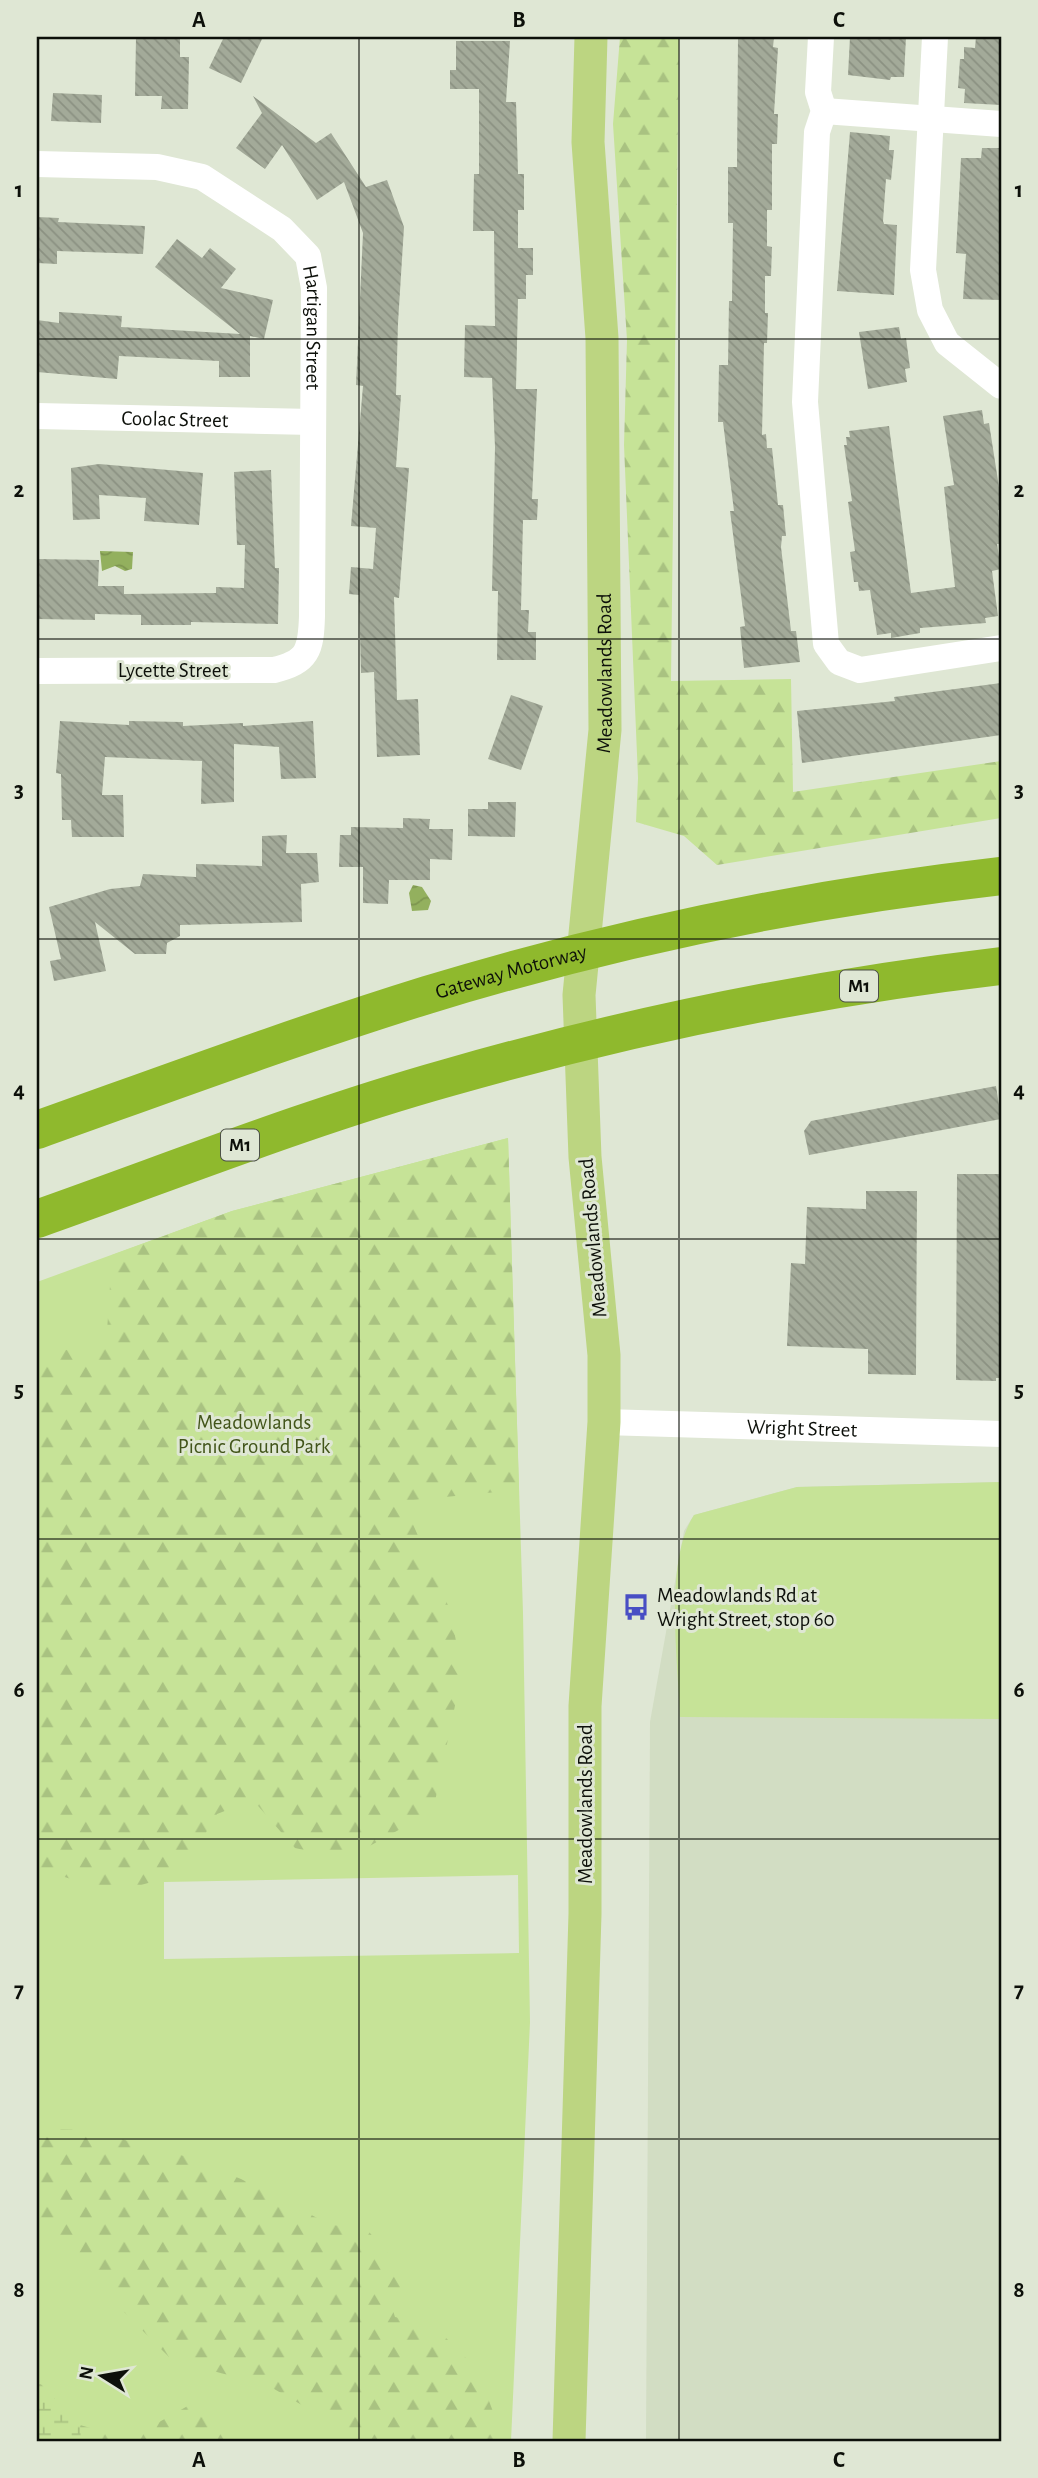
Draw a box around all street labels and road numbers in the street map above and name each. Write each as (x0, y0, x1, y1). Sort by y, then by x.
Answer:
street label: Hartigan Street (299, 263, 324, 390)
street label: Coolac Street (121, 407, 229, 431)
street label: Meadowlands Road (592, 593, 616, 754)
street label: Lycette Street (118, 660, 228, 681)
street label: Gateway Motorway (433, 941, 589, 1002)
road number: M1 (840, 970, 878, 1002)
road number: M1 (221, 1130, 259, 1161)
street label: Meadowlands Road (576, 1157, 610, 1319)
street label: Wright Street (746, 1416, 858, 1440)
street label: Meadowlands Road (575, 1724, 596, 1884)

